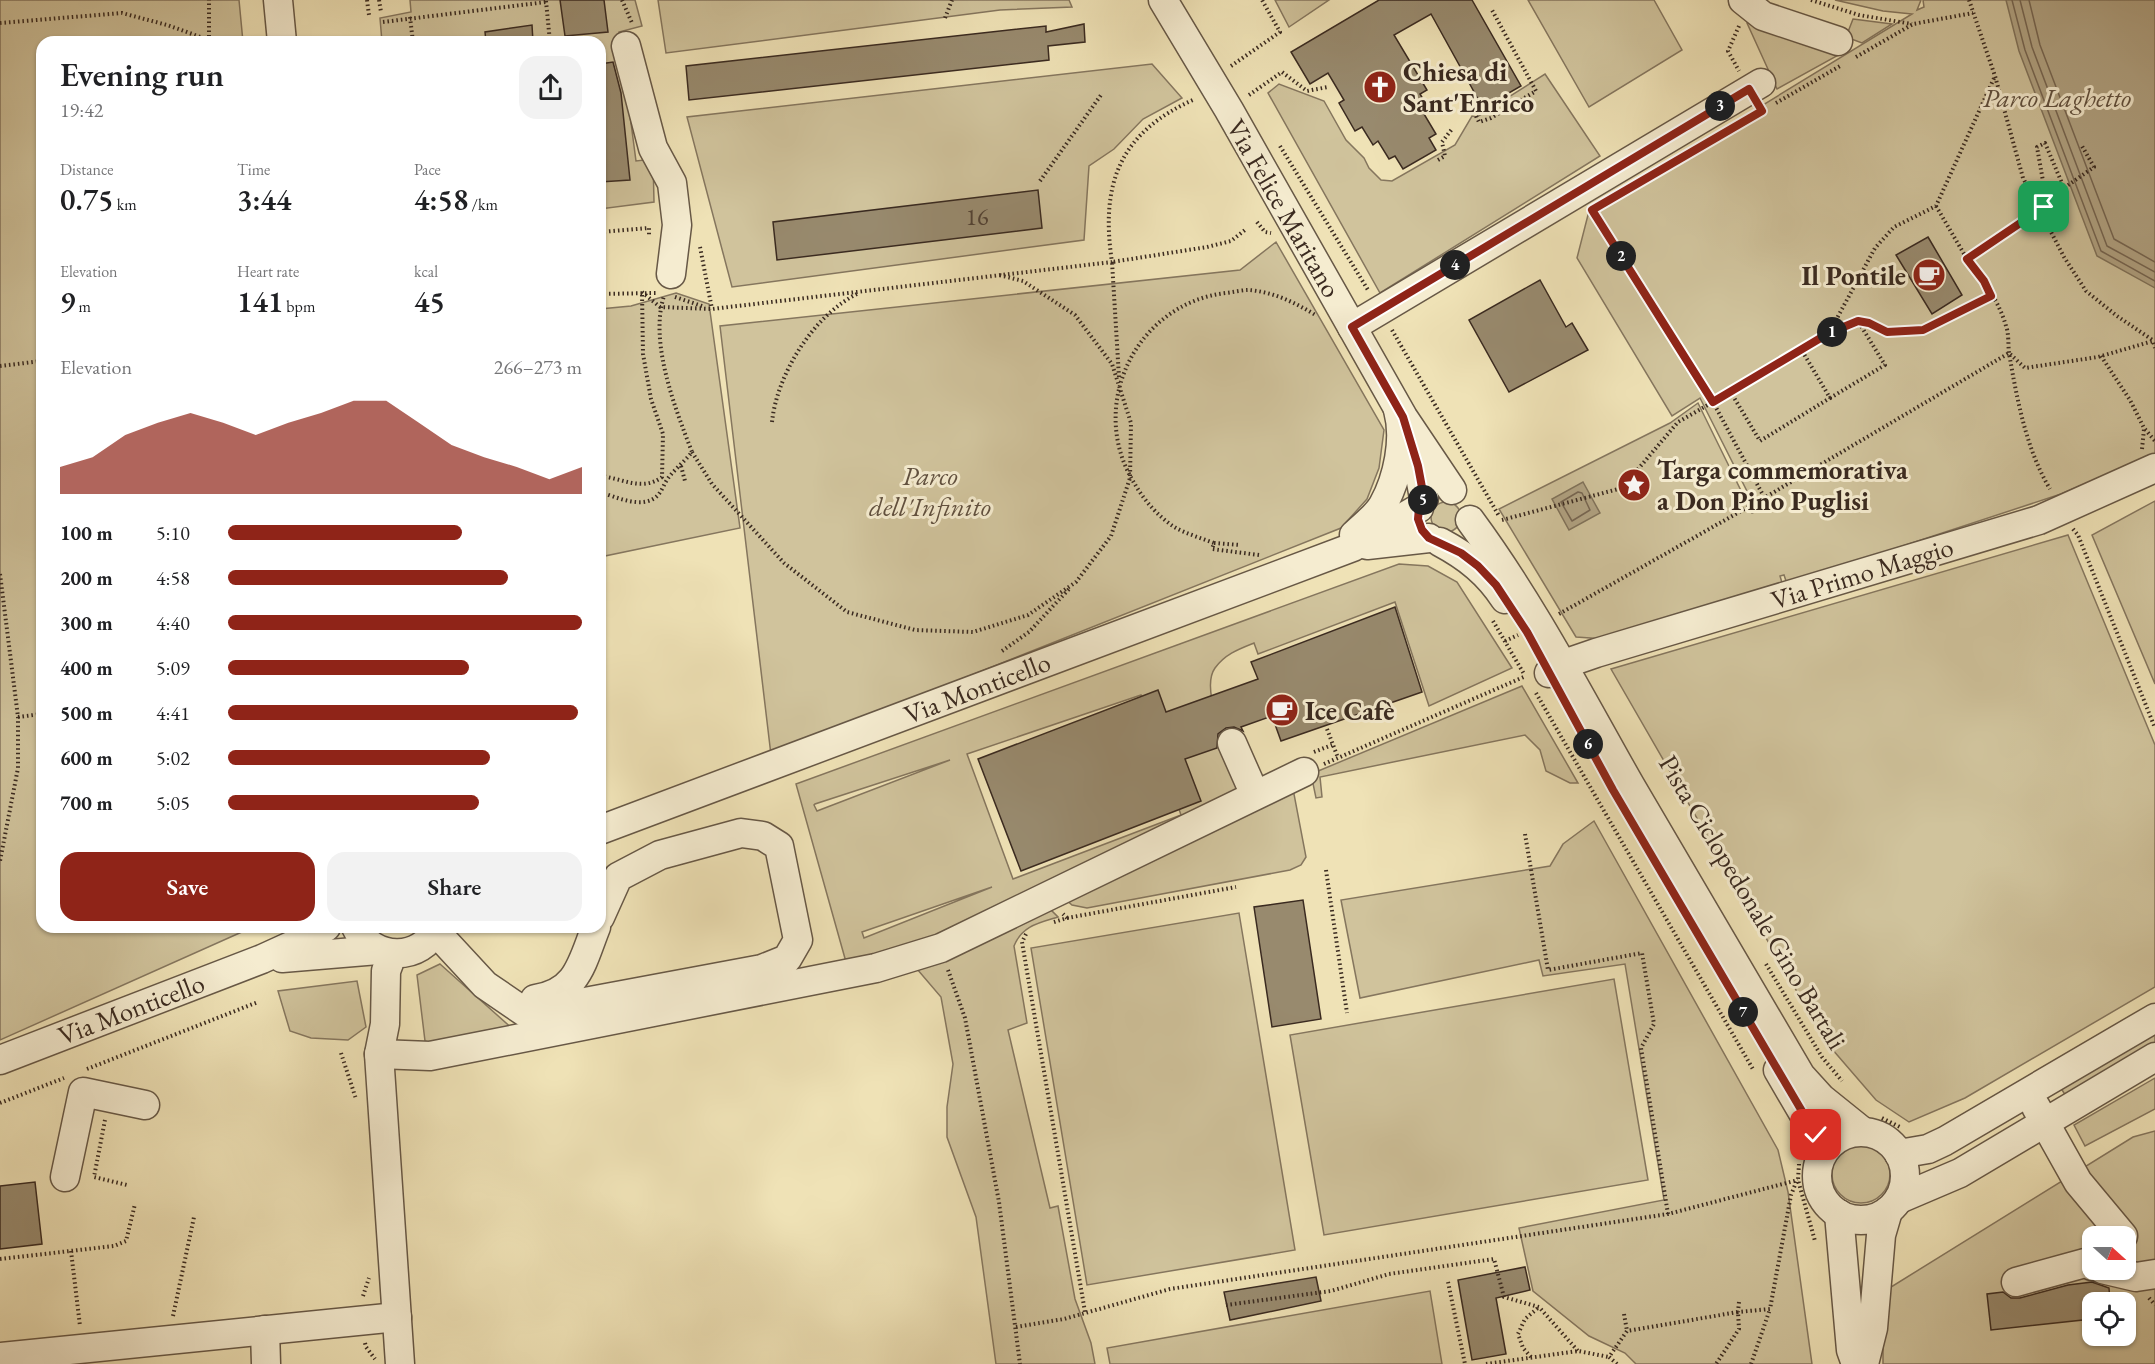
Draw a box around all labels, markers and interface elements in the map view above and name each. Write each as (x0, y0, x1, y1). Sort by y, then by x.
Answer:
text: Evening run (60, 53, 224, 96)
place label: Chiesa di Sant'Enrico (1403, 54, 1534, 120)
button: share (519, 56, 582, 119)
church icon: Chiesa di Sant'Enrico (1362, 69, 1398, 105)
park label: Parco Laghetto (1983, 80, 2131, 115)
pin: 3 (1705, 91, 1735, 121)
text: 3 (1716, 95, 1724, 116)
text: 19:42 (60, 97, 103, 123)
street label: Via Felice Maritano (1219, 112, 1349, 304)
text: Distance (60, 159, 113, 180)
text: Time (237, 159, 270, 180)
text: Pace (414, 159, 441, 180)
text: 0.75 (60, 180, 113, 219)
text: 3:44 (237, 180, 291, 219)
text: 4:58 (414, 180, 468, 219)
pin (2018, 181, 2069, 232)
icon: arrive (2027, 190, 2060, 223)
text: km (113, 194, 137, 215)
text: /km (468, 194, 498, 215)
house number: 16 (965, 201, 989, 232)
pin: 2 (1606, 241, 1636, 271)
text: 2 (1617, 245, 1625, 266)
pin: 4 (1440, 250, 1470, 280)
text: 4 (1451, 254, 1459, 275)
cafe icon: Il Pontile (1911, 257, 1947, 293)
place label: Il Pontile (1801, 258, 1906, 293)
text: Elevation (60, 261, 118, 282)
text: Heart rate (237, 261, 299, 282)
text: kcal (414, 261, 438, 282)
text: 9 (60, 282, 75, 321)
text: 141 (237, 282, 283, 321)
text: 45 (414, 282, 445, 321)
text: m (75, 296, 91, 317)
text: bpm (283, 296, 315, 317)
pin: 1 (1817, 317, 1847, 347)
text: 1 (1828, 321, 1836, 342)
text: Elevation (60, 354, 132, 380)
text: 266–273 m (494, 354, 582, 380)
place label: Targa commemorativa a Don Pino Puglisi (1657, 452, 1908, 518)
park label: Parco dell'Infinito (869, 458, 991, 524)
place icon: Targa commemorativa a Don Pino Puglisi (1616, 467, 1652, 503)
pin: 5 (1408, 485, 1438, 515)
text: 5 (1419, 489, 1427, 510)
text: 100 m (60, 520, 113, 546)
text: 5:10 (156, 520, 190, 546)
street label: Via Primo Maggio (1767, 529, 1957, 617)
text: 200 m (60, 565, 113, 591)
text: 4:58 (156, 565, 190, 591)
text: 300 m (60, 610, 113, 636)
text: 4:40 (156, 610, 190, 636)
street label: Via Monticello (899, 644, 1055, 732)
text: 400 m (60, 655, 113, 681)
text: 5:09 (156, 655, 190, 681)
cafe icon: Ice Cafè (1264, 692, 1300, 728)
place label: Ice Cafè (1305, 693, 1394, 728)
text: 500 m (60, 700, 113, 726)
text: 4:41 (156, 700, 190, 726)
pin: 6 (1573, 729, 1603, 759)
text: 6 (1584, 733, 1592, 754)
text: 600 m (60, 745, 113, 771)
text: 5:02 (156, 745, 190, 771)
street label: Pista Ciclopedonale Gino Bartali (1651, 748, 1855, 1056)
text: 700 m (60, 790, 113, 816)
text: 5:05 (156, 790, 190, 816)
button: Save (60, 852, 315, 921)
button: Share (327, 852, 582, 921)
street label: Via Monticello (53, 965, 209, 1053)
pin: 7 (1728, 997, 1758, 1027)
text: 7 (1739, 1001, 1747, 1022)
pin (1790, 1109, 1841, 1160)
icon: check (1799, 1118, 1832, 1151)
north arrow (2082, 1226, 2136, 1280)
map controls (2082, 1226, 2136, 1346)
button: locate (2082, 1292, 2136, 1346)

